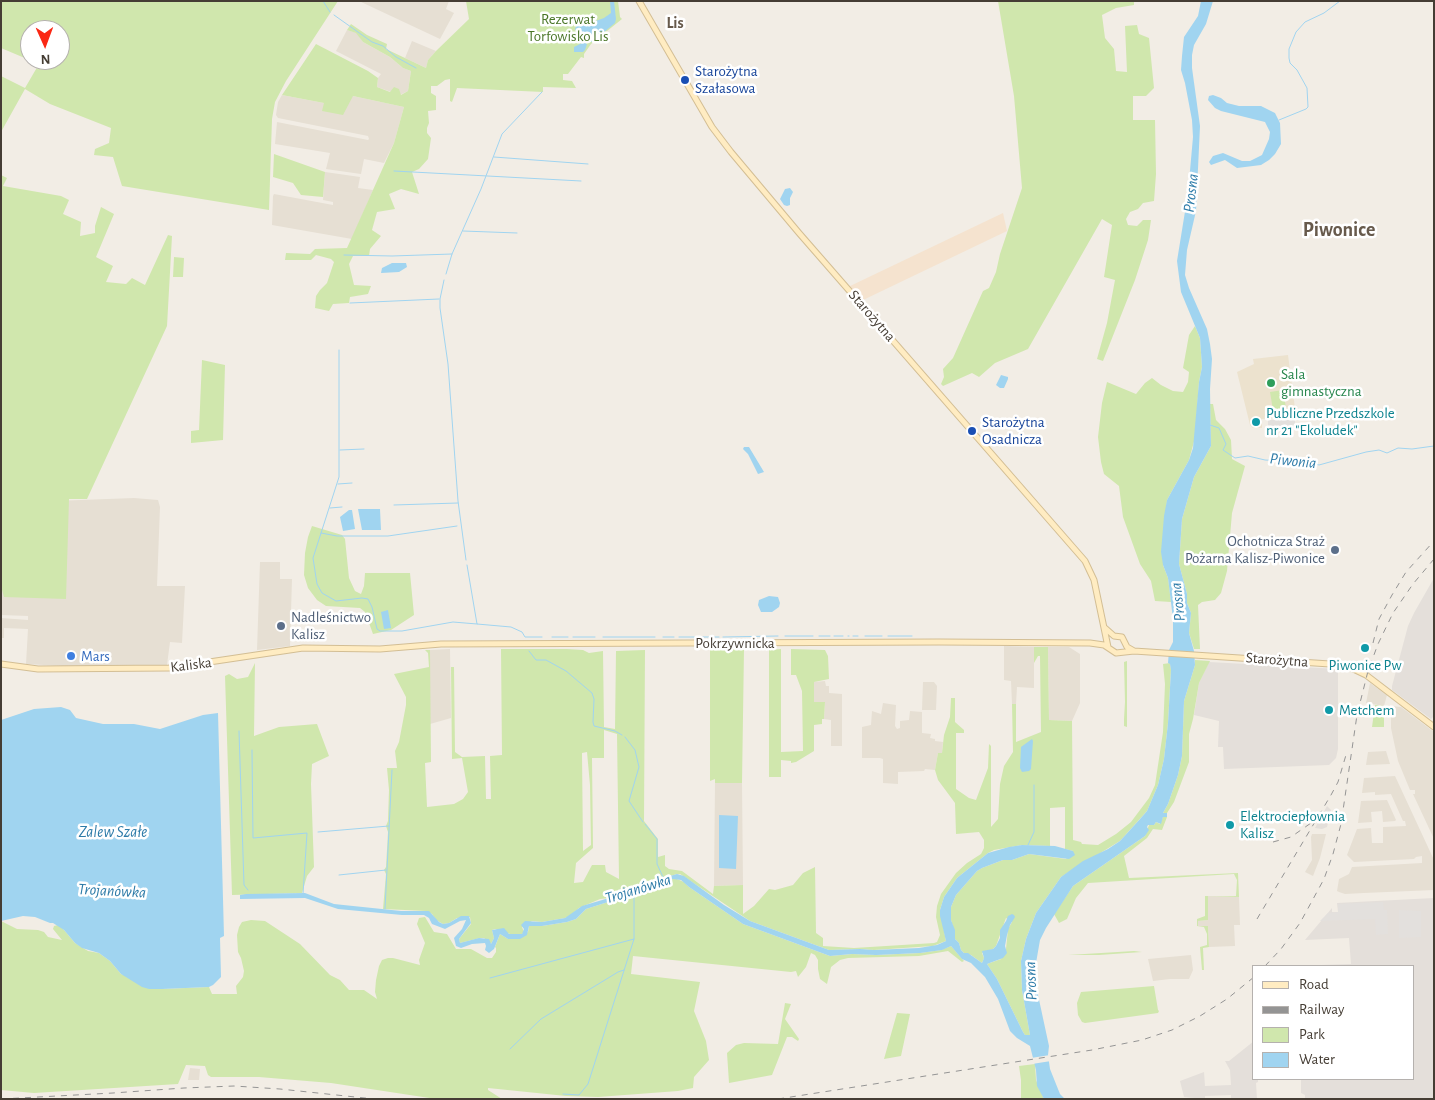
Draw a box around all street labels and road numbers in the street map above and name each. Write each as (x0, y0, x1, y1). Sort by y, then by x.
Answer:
street label: Starożytna (845, 286, 899, 346)
street label: Pokrzywnicka (695, 634, 775, 652)
street label: Starożytna (1245, 649, 1309, 671)
street label: Kaliska (169, 654, 213, 676)

